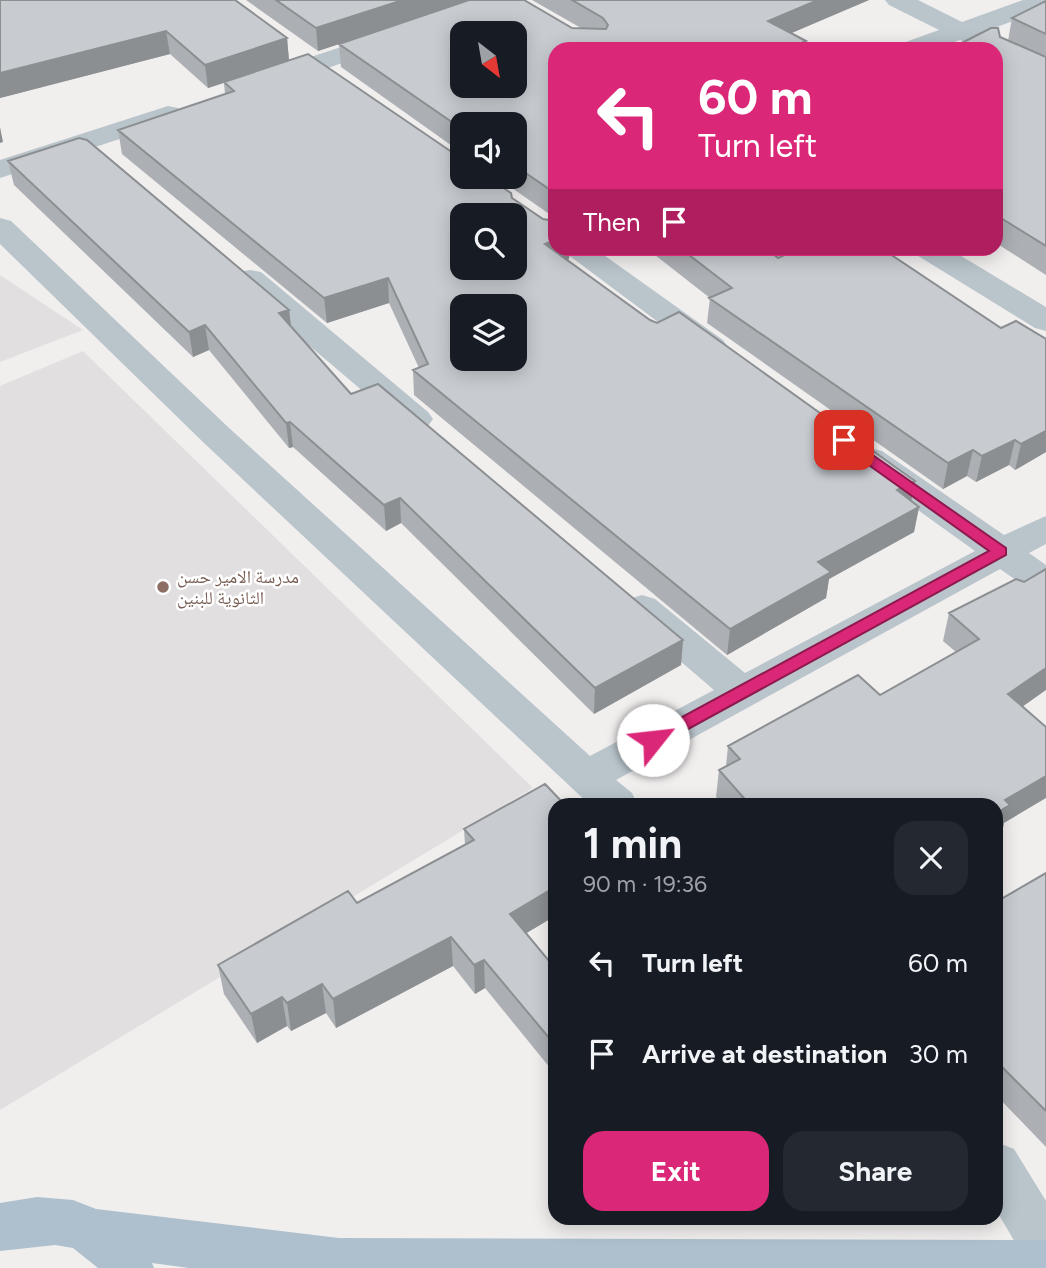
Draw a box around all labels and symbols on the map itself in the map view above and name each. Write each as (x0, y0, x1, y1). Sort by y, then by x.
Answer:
north arrow (450, 21, 527, 98)
pin (814, 410, 874, 470)
place label: مدرسة الامير حسن الثانوية للبنين (177, 566, 299, 609)
marker: مدرسة الامير حسن الثانوية للبنين (155, 579, 171, 595)
position arrow (616, 703, 690, 777)

